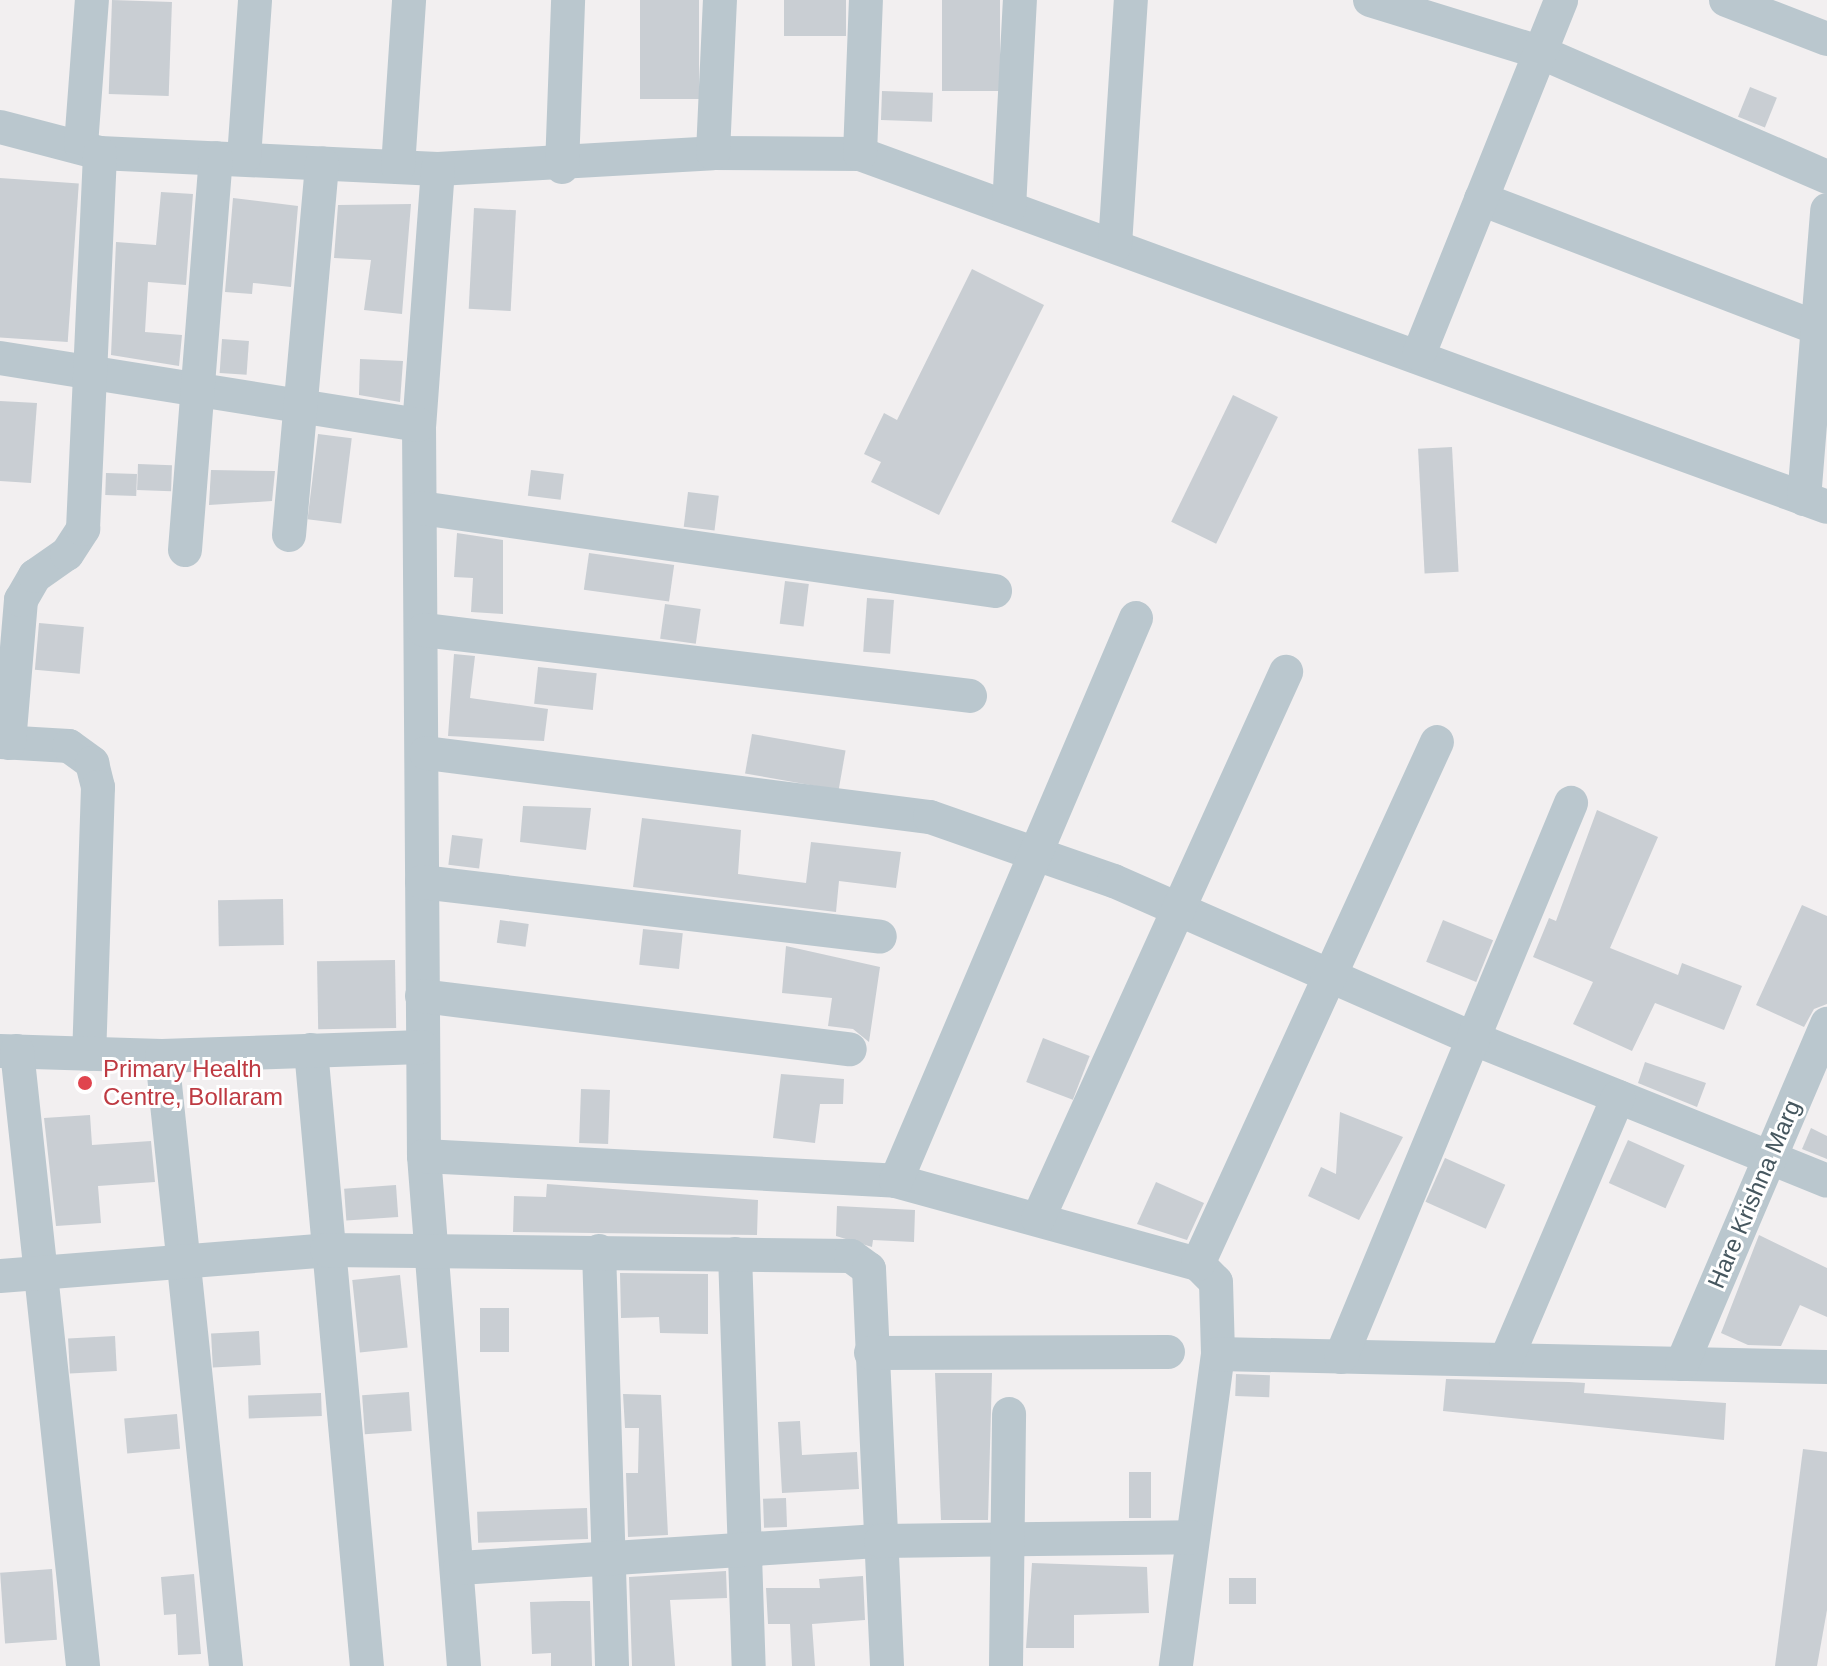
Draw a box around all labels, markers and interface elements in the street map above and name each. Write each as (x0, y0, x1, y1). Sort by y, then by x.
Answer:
place label: Primary Health Centre, Bollaram (103, 1055, 283, 1111)
marker: Primary Health Centre, Bollaram (74, 1072, 96, 1094)
street label: Hare Krishna Marg (1701, 1096, 1807, 1292)

